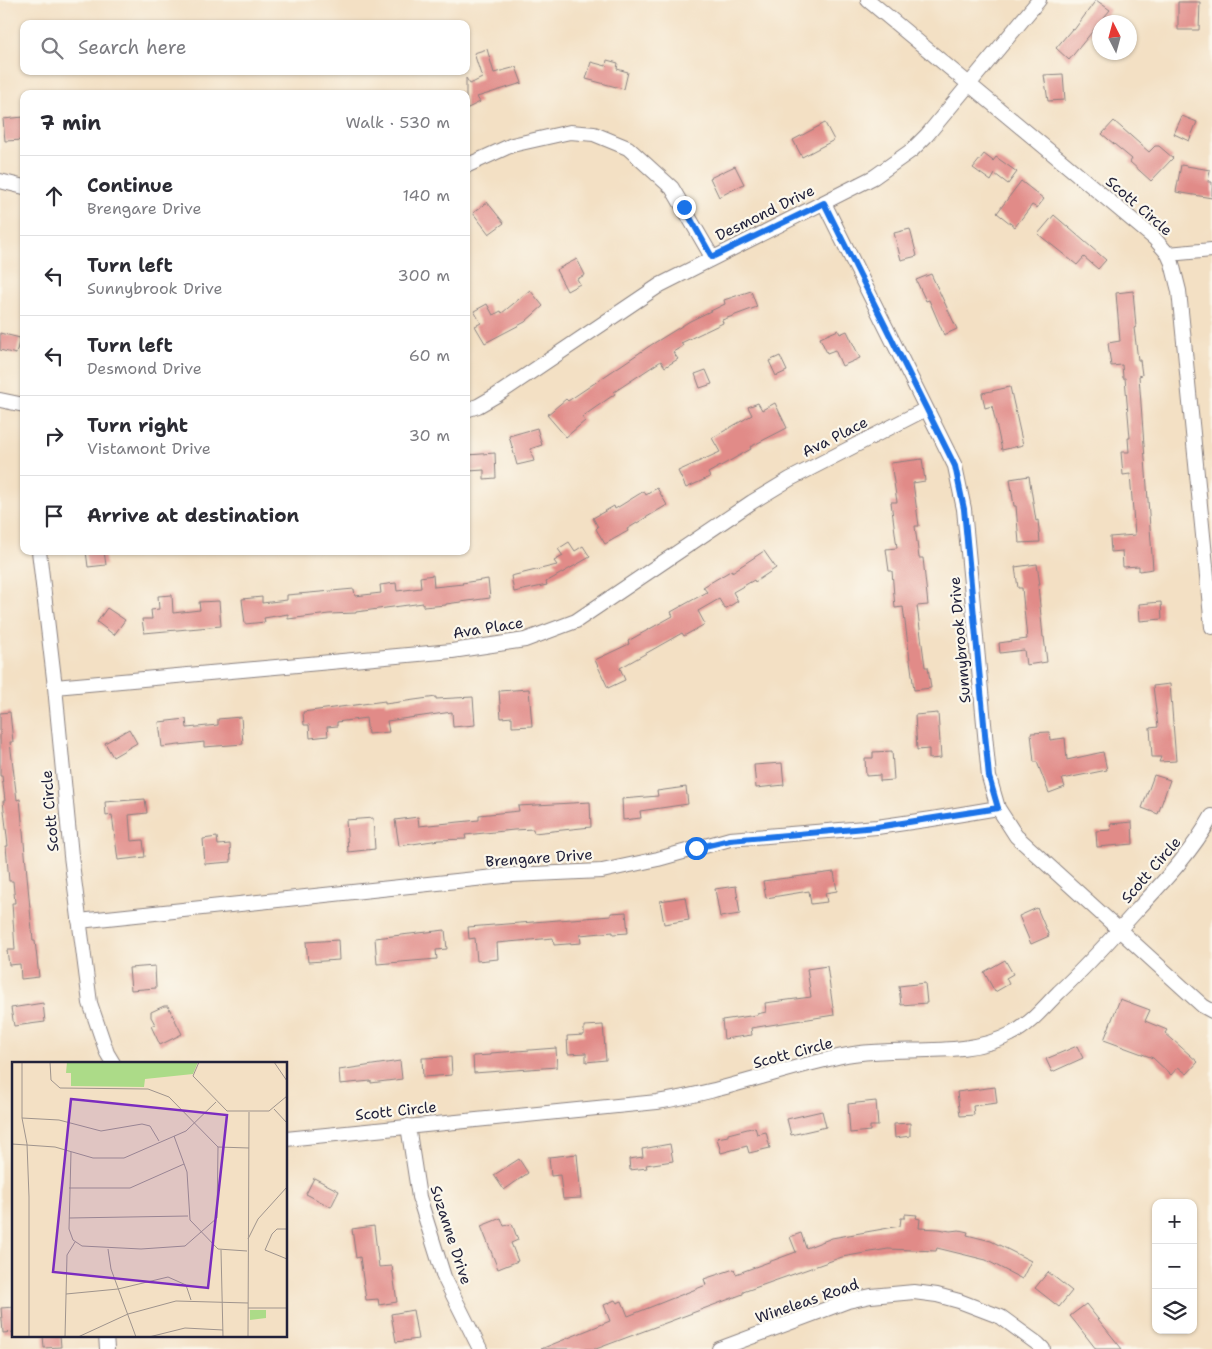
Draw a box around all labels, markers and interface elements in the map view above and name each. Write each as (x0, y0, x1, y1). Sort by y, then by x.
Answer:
north arrow (1092, 15, 1137, 60)
search box (20, 20, 470, 75)
icon: search (38, 34, 66, 62)
text: Search here (78, 35, 187, 60)
text: 7 min (40, 109, 101, 137)
text: Walk · 530 m (346, 112, 450, 133)
street label: Scott Circle (1102, 172, 1176, 240)
text: Continue (87, 173, 173, 198)
street label: Desmond Drive (712, 180, 818, 246)
icon: ahead (40, 182, 68, 210)
text: 140 m (403, 185, 450, 206)
route end (673, 196, 696, 219)
text: Brengare Drive (87, 198, 202, 219)
text: Turn left (87, 253, 173, 278)
icon: left (40, 262, 68, 290)
text: 300 m (398, 265, 450, 286)
text: Sunnybrook Drive (87, 278, 222, 299)
text: Turn left (87, 333, 173, 358)
icon: left (40, 342, 68, 370)
text: 60 m (409, 345, 450, 366)
text: Desmond Drive (87, 358, 202, 379)
street label: Ava Place (799, 412, 871, 462)
text: Turn right (87, 413, 188, 438)
icon: right (40, 422, 68, 450)
text: 30 m (409, 425, 450, 446)
text: Vistamont Drive (87, 438, 211, 459)
icon: arrive (40, 502, 68, 530)
text: Arrive at destination (87, 503, 299, 528)
street label: Sunnybrook Drive (945, 576, 975, 704)
street label: Ava Place (451, 613, 525, 643)
street label: Scott Circle (36, 769, 64, 853)
street label: Scott Circle (1117, 833, 1185, 907)
route start (685, 837, 708, 860)
street label: Brengare Drive (485, 844, 593, 872)
street label: Scott Circle (751, 1033, 835, 1073)
inset map (12, 1062, 288, 1336)
street label: Scott Circle (354, 1097, 438, 1125)
street label: Suzanne Drive (426, 1183, 476, 1287)
map controls (1152, 1199, 1197, 1334)
button: + (1152, 1199, 1197, 1244)
button: − (1152, 1244, 1197, 1289)
street label: Wineleas Road (753, 1274, 862, 1328)
button: layers (1152, 1289, 1197, 1334)

